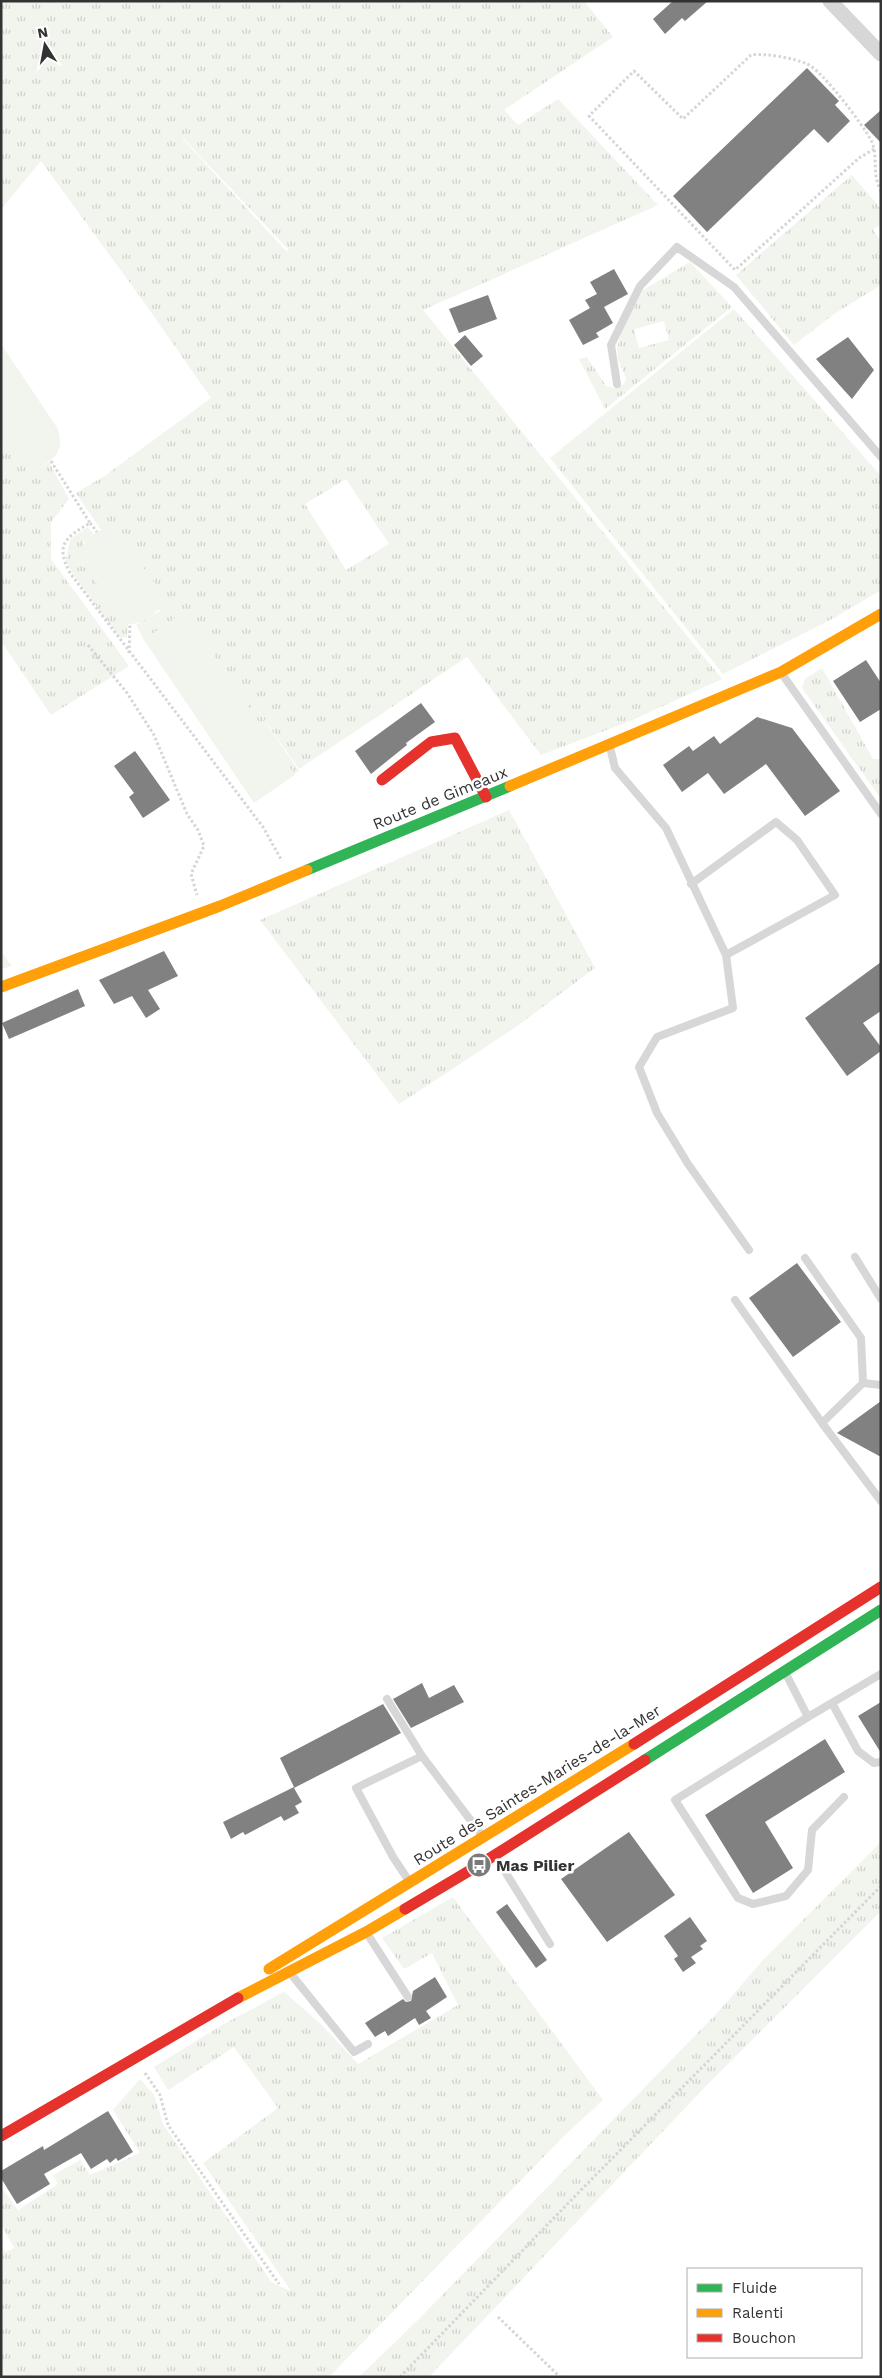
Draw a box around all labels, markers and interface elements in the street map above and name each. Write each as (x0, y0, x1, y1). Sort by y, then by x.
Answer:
north arrow (20, 20, 70, 70)
text: N (36, 23, 49, 41)
street label: Route de Gimeaux (370, 762, 510, 834)
street label: Route des Saintes-Maries-de-la-Mer (410, 1700, 665, 1869)
bus stop icon: Mas Pilier (466, 1852, 492, 1878)
place label: Mas Pilier (496, 1856, 574, 1875)
legend (687, 2268, 862, 2358)
text: Fluide (732, 2279, 777, 2297)
text: Ralenti (732, 2304, 783, 2322)
text: Bouchon (732, 2329, 796, 2347)

